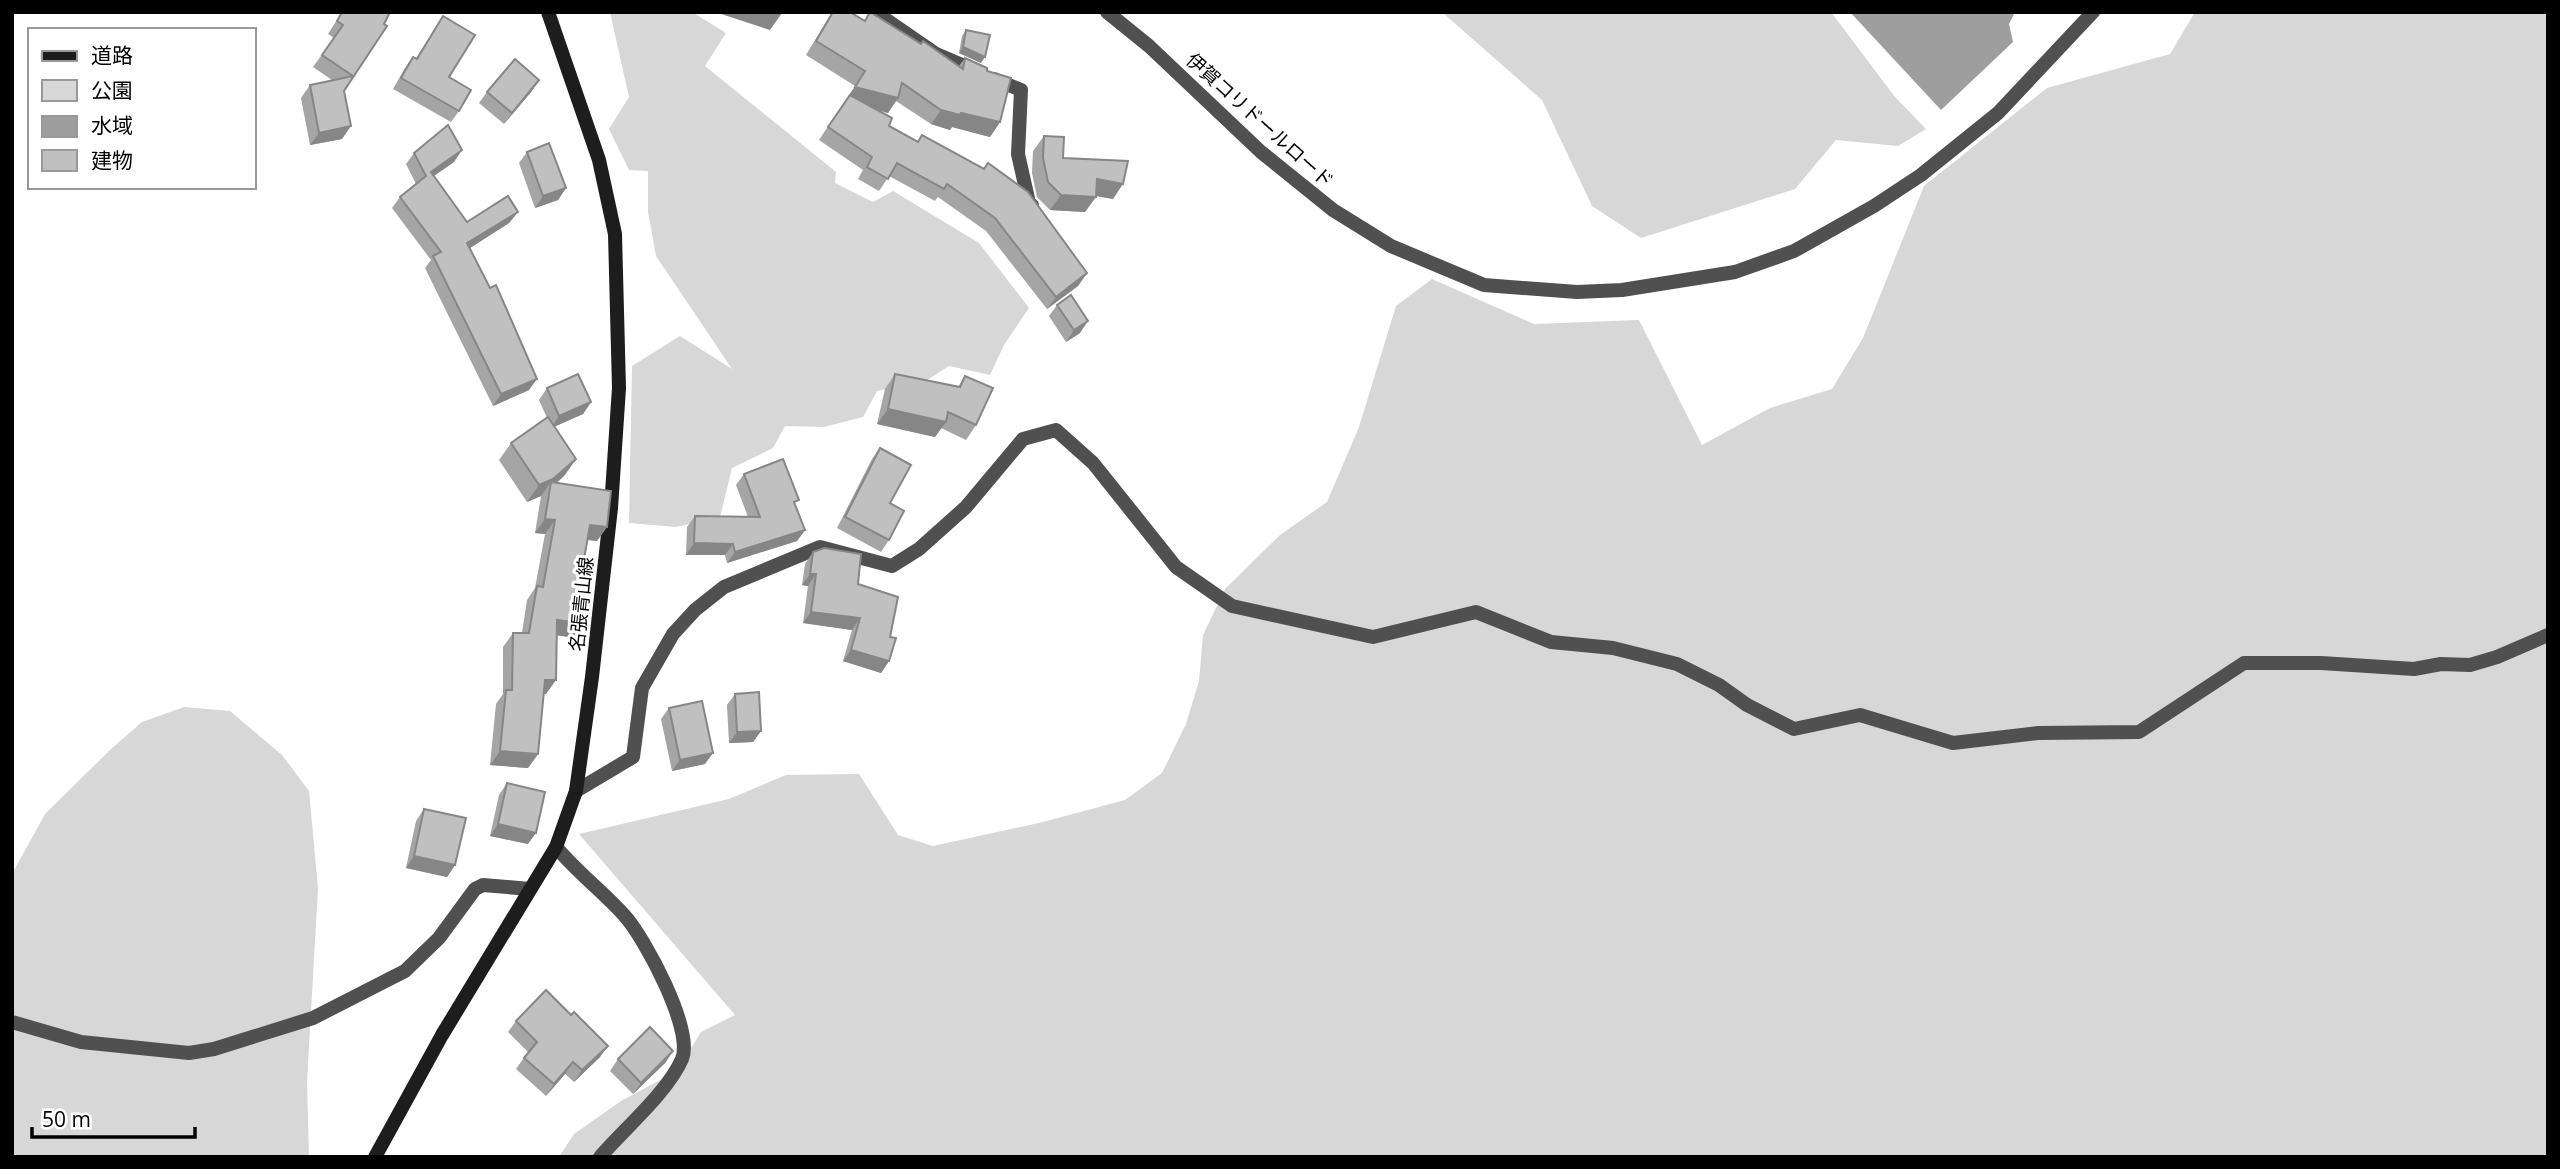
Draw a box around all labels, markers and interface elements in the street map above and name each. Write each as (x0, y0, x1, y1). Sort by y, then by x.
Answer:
legend (28, 28, 256, 189)
text: 道路 (91, 41, 133, 69)
street label: 伊賀コリドールロード (1181, 47, 1339, 193)
text: 公園 (91, 76, 133, 104)
text: 水域 (91, 111, 133, 139)
text: 建物 (91, 146, 133, 174)
street label: 名張青山線 (563, 555, 599, 653)
scale bar (32, 1096, 194, 1140)
text: 50 m (42, 1105, 91, 1133)

